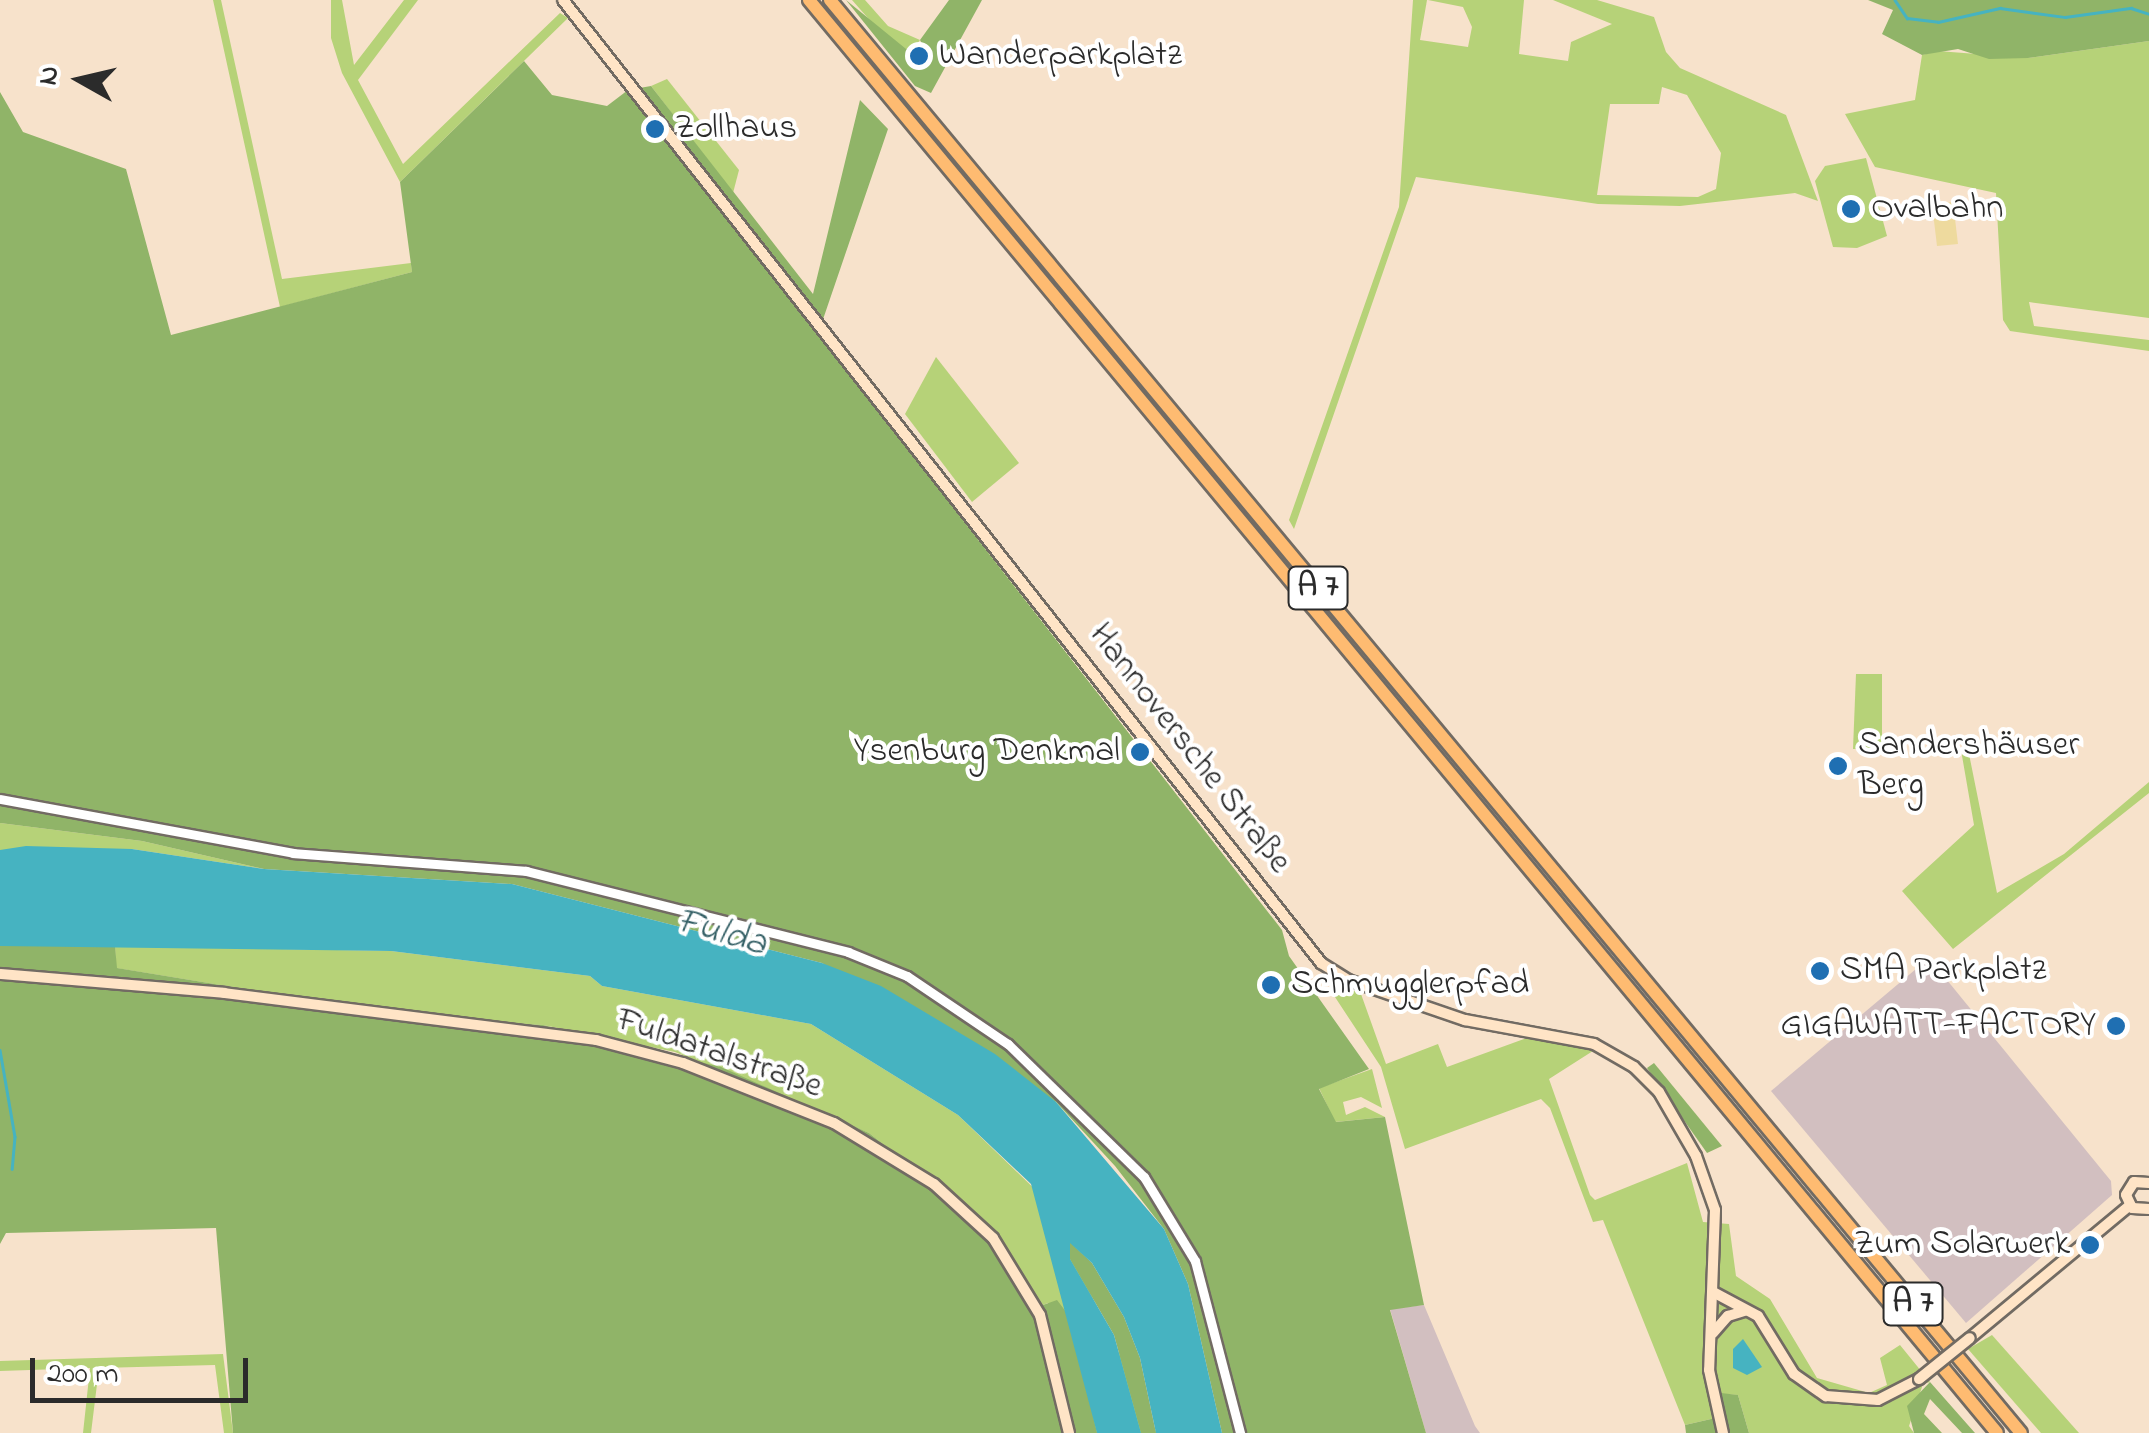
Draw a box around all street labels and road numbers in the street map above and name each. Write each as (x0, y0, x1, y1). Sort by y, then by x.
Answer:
road number: A 7 (1286, 561, 1350, 615)
street label: Hannoversche Straße (1078, 616, 1300, 882)
street label: Fuldatalstraße (611, 999, 827, 1109)
road number: A 7 (1880, 1277, 1946, 1331)

